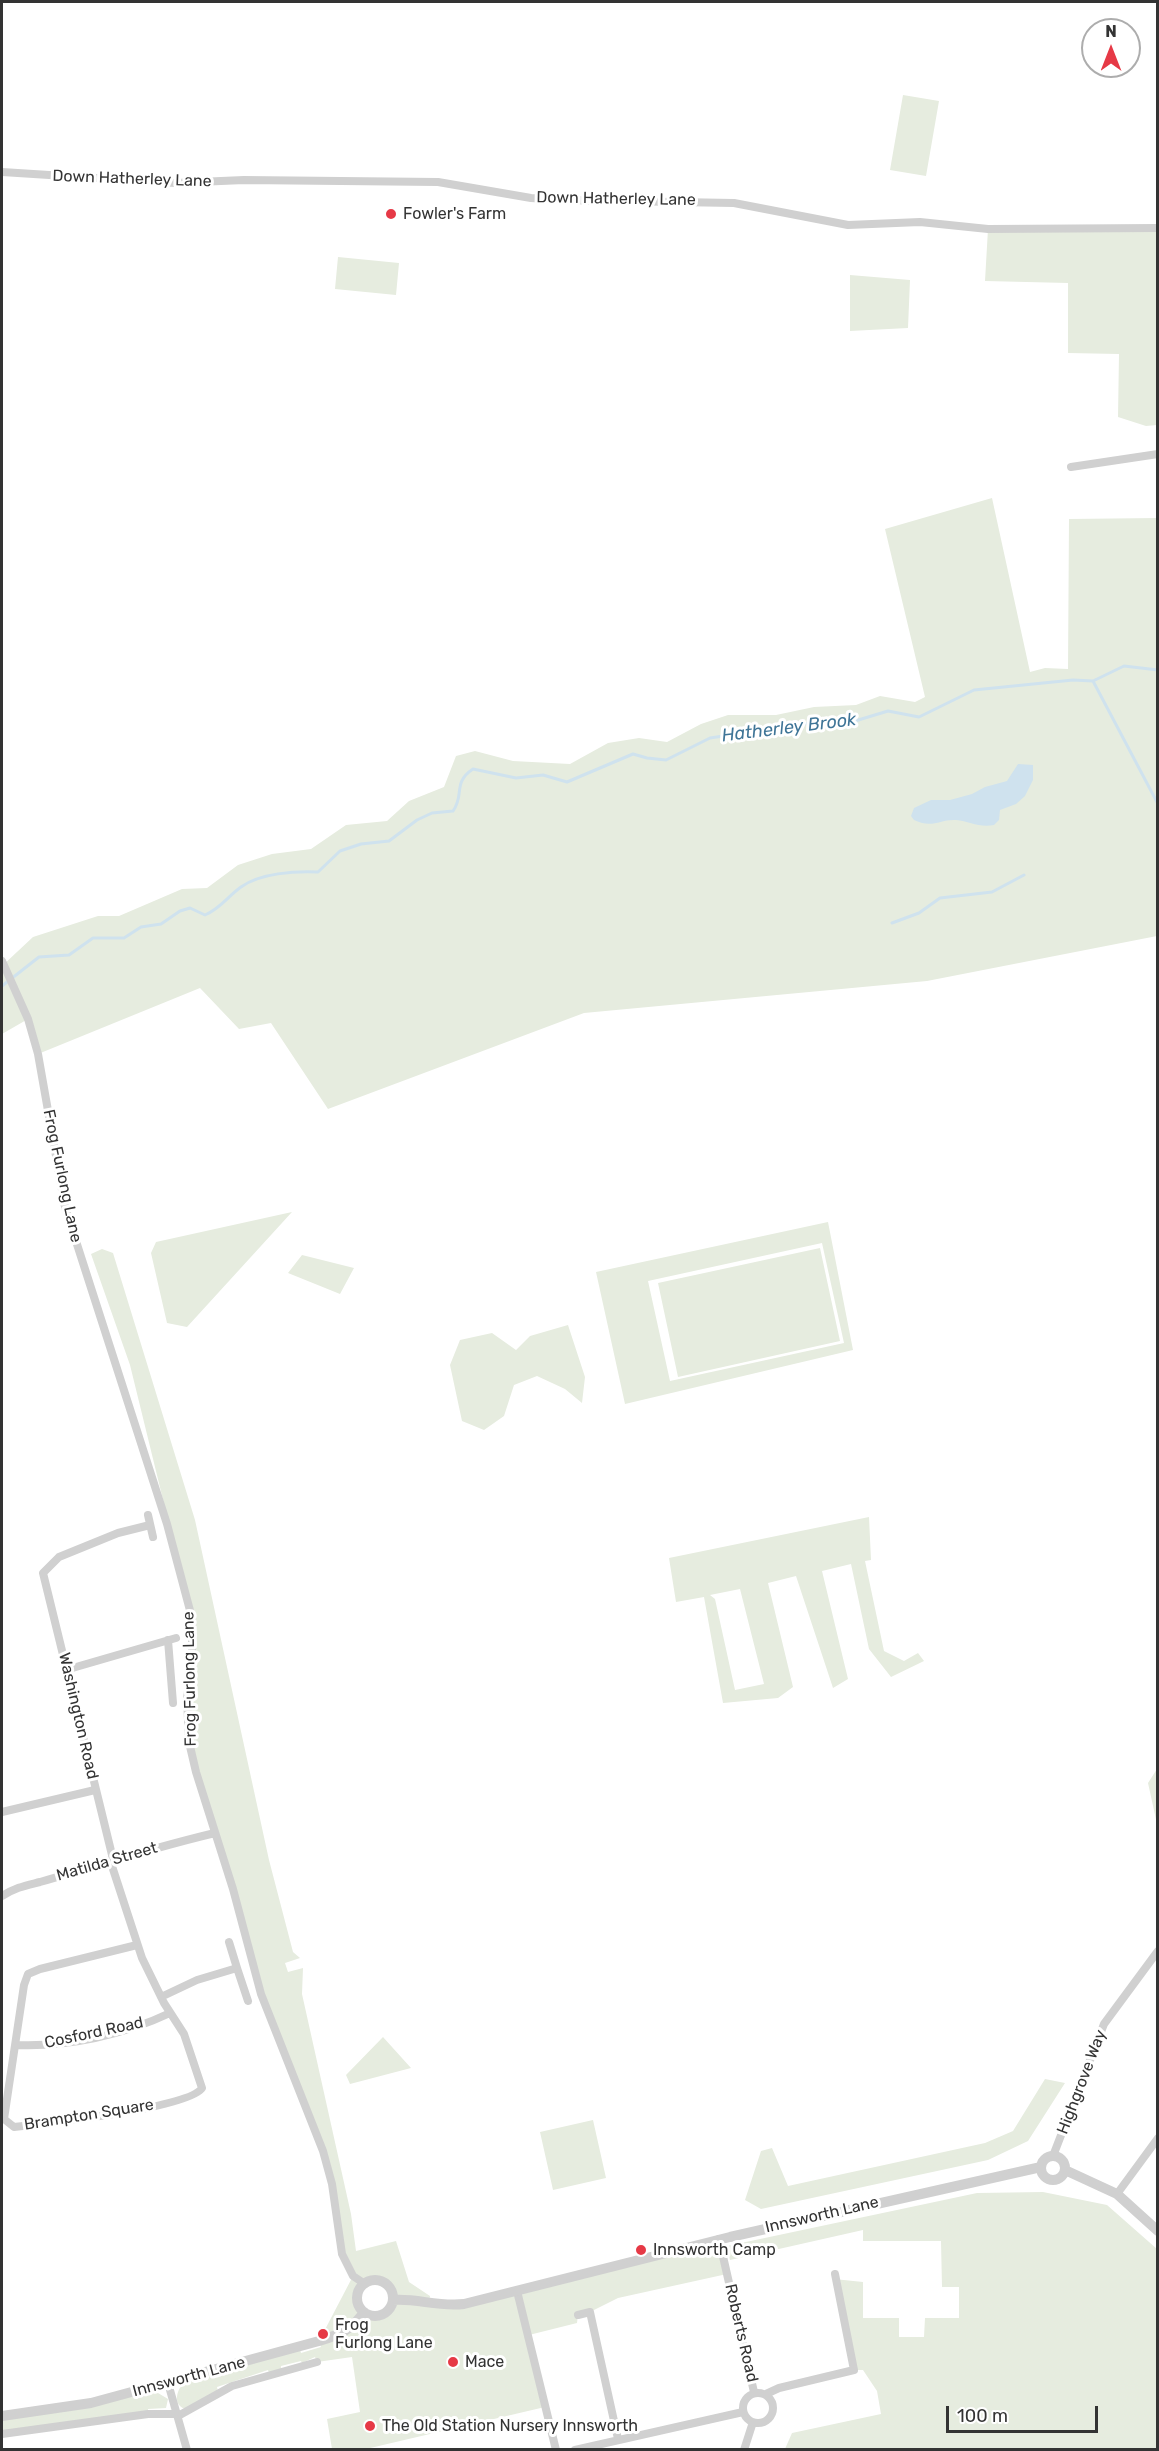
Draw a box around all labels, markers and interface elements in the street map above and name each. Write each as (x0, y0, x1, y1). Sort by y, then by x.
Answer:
north arrow (1081, 18, 1141, 78)
text: N (1105, 22, 1117, 41)
street label: Down Hatherley Lane (52, 167, 212, 191)
street label: Down Hatherley Lane (536, 188, 696, 210)
place label: Fowler's Farm (403, 204, 506, 224)
marker: Fowler's Farm (384, 207, 398, 221)
water label: Hatherley Brook (720, 709, 858, 747)
street label: Frog Furlong Lane (39, 1108, 85, 1244)
street label: Frog Furlong Lane (179, 1611, 201, 1747)
street label: Washington Road (54, 1651, 102, 1781)
street label: Matilda Street (54, 1838, 160, 1886)
street label: Cosford Road (43, 2013, 145, 2053)
street label: Highgrove Way (1053, 2027, 1111, 2137)
street label: Brampton Square (23, 2095, 155, 2135)
street label: Innsworth Lane (763, 2193, 881, 2237)
place label: Innsworth Camp (653, 2240, 776, 2260)
marker: Innsworth Camp (634, 2243, 648, 2257)
street label: Roberts Road (720, 2282, 762, 2384)
place label: Frog Furlong Lane (335, 2315, 433, 2353)
marker: Frog Furlong Lane (316, 2327, 330, 2341)
place label: Mace (465, 2352, 504, 2372)
street label: Innsworth Lane (130, 2353, 248, 2401)
marker: Mace (446, 2355, 460, 2369)
scale bar (949, 2394, 1100, 2432)
text: 100 m (957, 2405, 1008, 2427)
place label: The Old Station Nursery Innsworth (382, 2416, 638, 2436)
marker: The Old Station Nursery Innsworth (363, 2419, 377, 2433)

